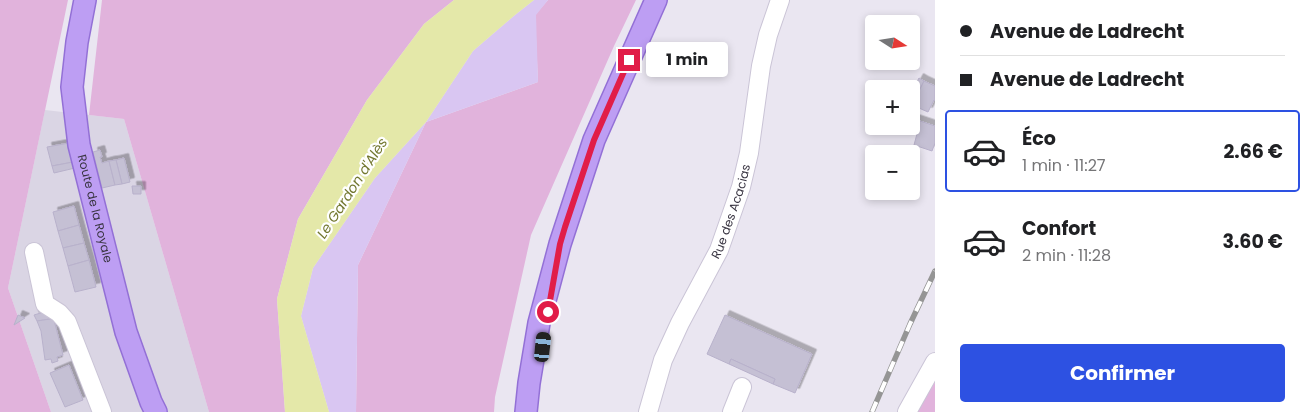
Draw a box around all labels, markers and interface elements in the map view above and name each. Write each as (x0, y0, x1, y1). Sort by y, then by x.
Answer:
north arrow (865, 15, 920, 70)
map controls (865, 15, 920, 200)
text: Avenue de Ladrecht (990, 18, 1184, 45)
callout: 1 min (646, 42, 729, 78)
text: 1 min (666, 48, 708, 71)
route end (618, 49, 640, 71)
text: Avenue de Ladrecht (990, 66, 1184, 93)
button: + (865, 80, 920, 135)
text: Éco (1022, 125, 1056, 152)
icon: car (962, 129, 1007, 174)
water label: Le Gardon d'Alès (312, 134, 392, 242)
text: 2.66 € (1223, 138, 1283, 165)
button: − (865, 145, 920, 200)
street label: Route de la Royale (74, 153, 117, 264)
text: 1 min · 11:27 (1022, 154, 1106, 177)
street label: Rue des Acacias (707, 162, 754, 262)
text: Confort (1022, 215, 1096, 242)
icon: car (962, 219, 1007, 264)
text: 3.60 € (1223, 228, 1283, 255)
text: 2 min · 11:28 (1022, 244, 1111, 267)
route start (537, 301, 559, 323)
car (533, 331, 552, 363)
button: Confirmer (960, 344, 1285, 402)

